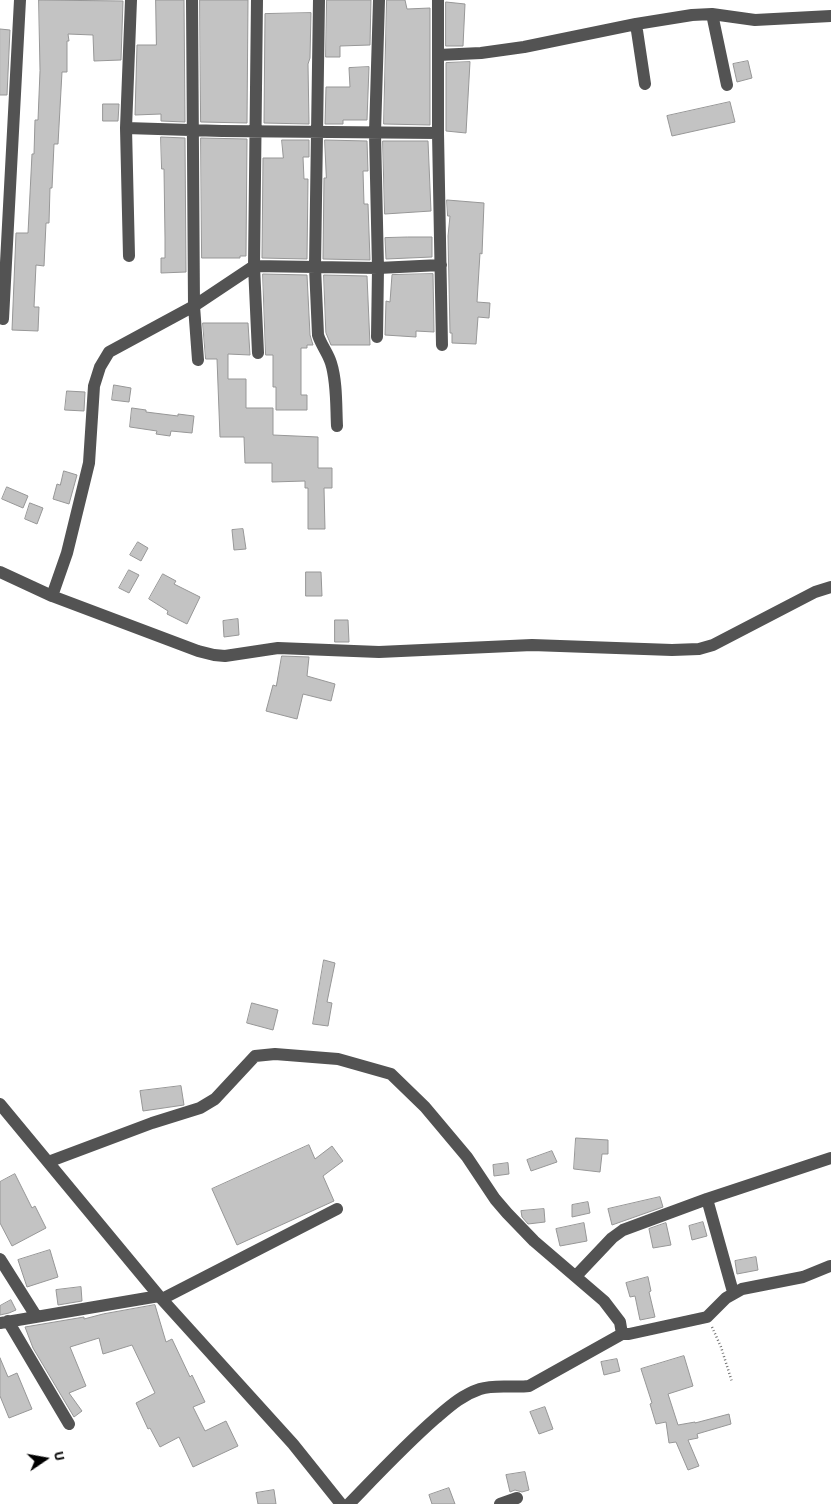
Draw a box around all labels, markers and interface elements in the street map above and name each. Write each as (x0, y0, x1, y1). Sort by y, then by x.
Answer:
north arrow (20, 1434, 70, 1484)
text: U (49, 1449, 71, 1462)

